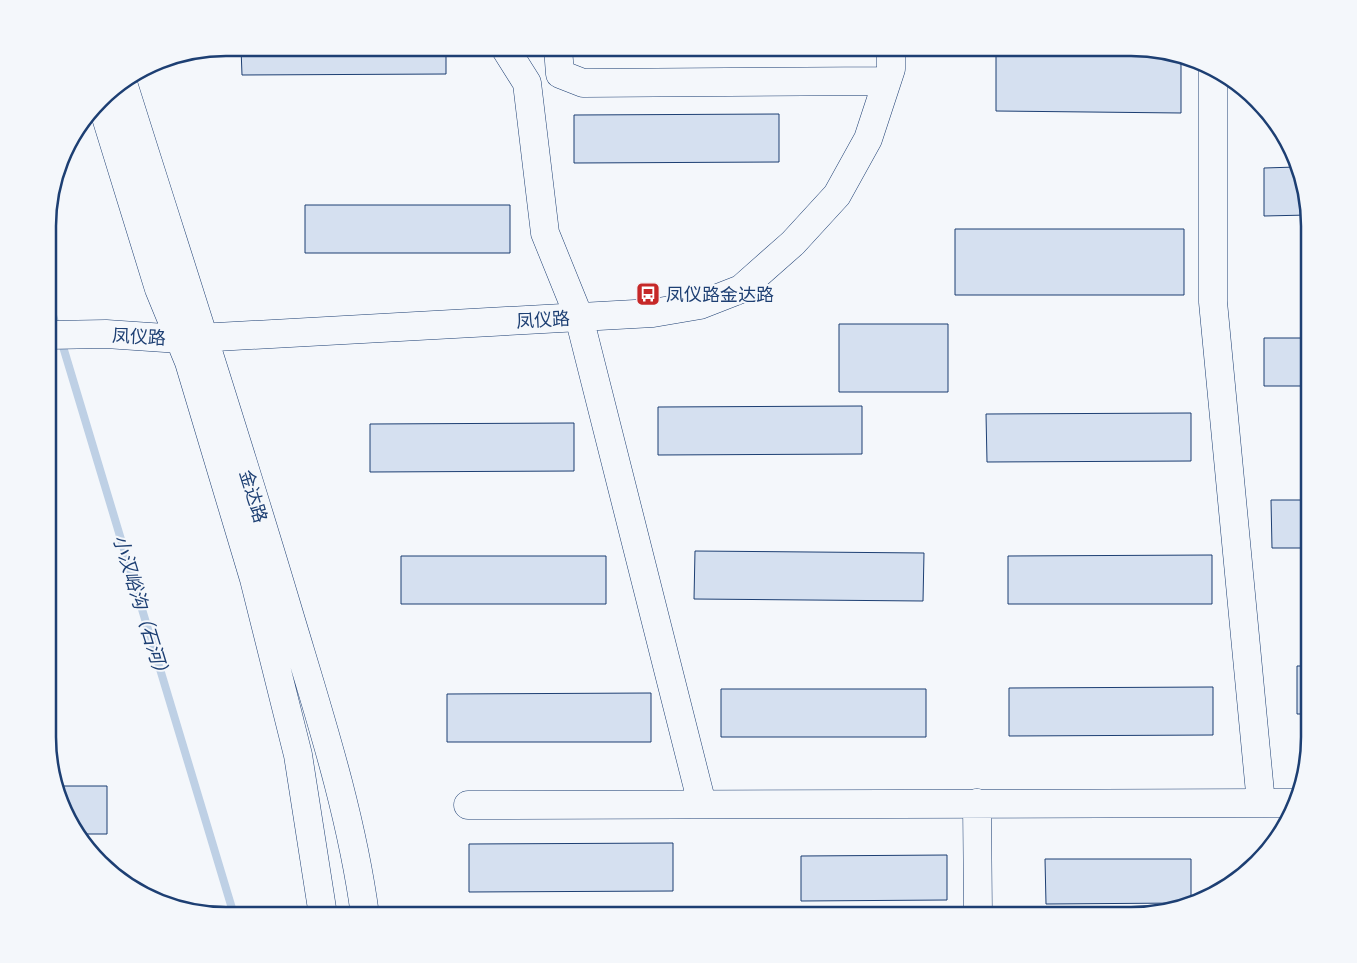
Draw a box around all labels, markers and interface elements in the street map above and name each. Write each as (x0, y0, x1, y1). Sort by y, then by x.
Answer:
bus stop icon: 凤仪路金达路 (635, 281, 661, 307)
place label: 凤仪路金达路 (666, 282, 774, 306)
street label: 凤仪路 (515, 306, 571, 332)
street label: 凤仪路 (111, 323, 167, 349)
street label: 金达路 (235, 467, 273, 525)
water label: 小汉峪沟（石河） (107, 532, 177, 684)

